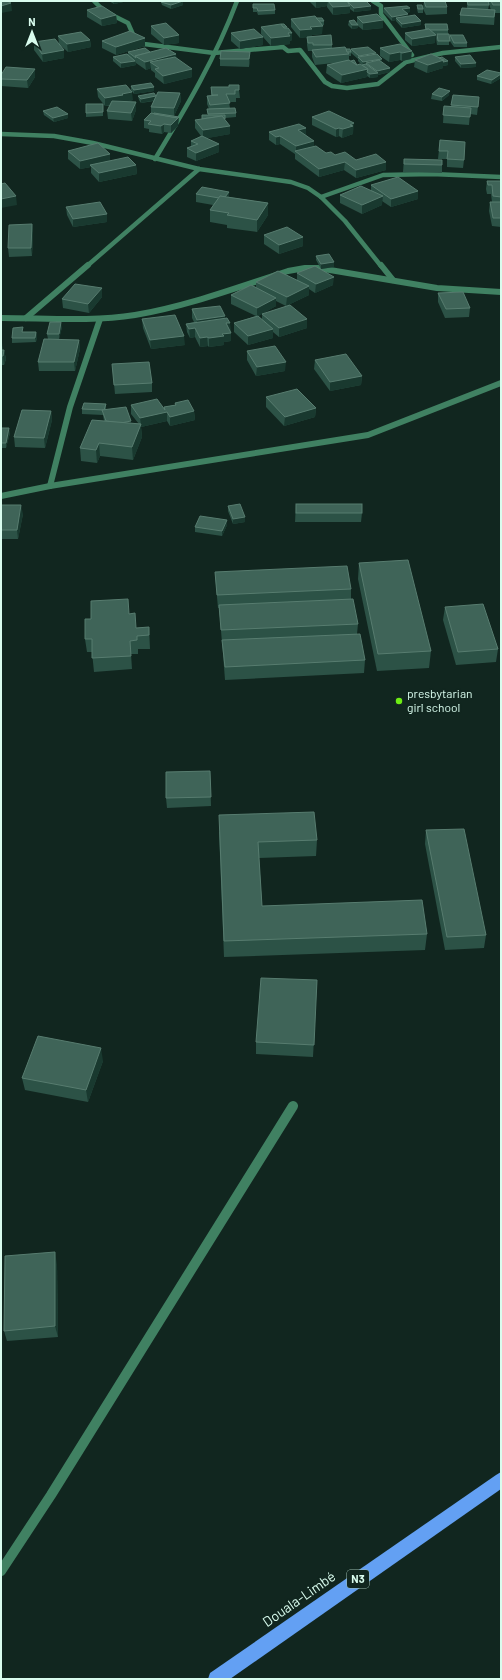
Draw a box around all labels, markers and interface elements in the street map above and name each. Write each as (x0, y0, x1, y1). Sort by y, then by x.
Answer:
north arrow (12, 12, 52, 52)
text: N (28, 15, 36, 28)
place label: presbytarian girl school (407, 686, 473, 714)
marker: presbytarian girl school (394, 696, 404, 706)
street label: Douala-Limbé (259, 1567, 338, 1630)
road number: N3 (347, 1570, 369, 1588)

